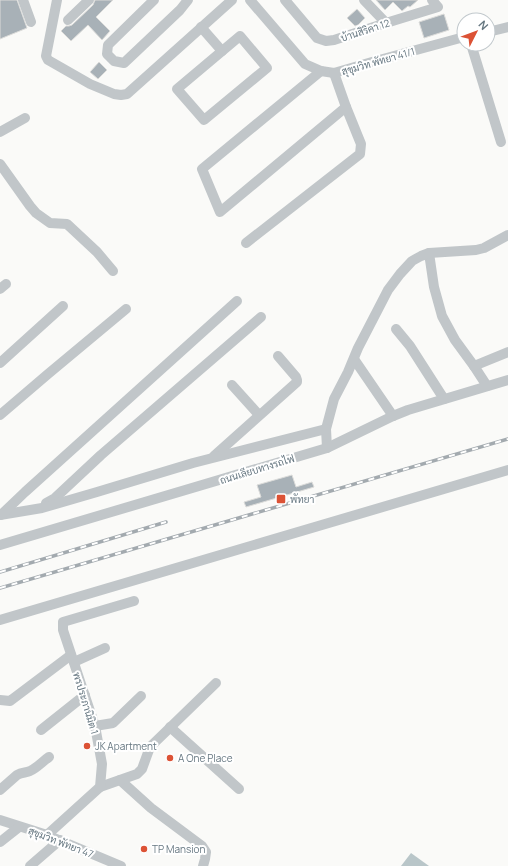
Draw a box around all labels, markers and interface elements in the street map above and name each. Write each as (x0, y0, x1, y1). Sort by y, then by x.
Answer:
north arrow (456, 12, 496, 52)
street label: บ้านสิริคา 12 (339, 15, 392, 45)
text: N (476, 17, 492, 33)
street label: สุขุมวิท พัทยา 41/1 (340, 44, 416, 79)
street label: ถนนเลียบทางรถไฟ (218, 451, 296, 487)
place label: พัทยา (290, 492, 314, 506)
marker: พัทยา (275, 493, 287, 505)
street label: พรประภานิมิต 1 (70, 670, 102, 736)
place label: JK Apartment (95, 739, 157, 753)
marker: JK Apartment (82, 741, 92, 751)
place label: A One Place (178, 751, 233, 765)
marker: A One Place (165, 753, 175, 763)
street label: สุขุมวิท พัทยา 47 (26, 823, 96, 862)
place label: TP Mansion (152, 842, 205, 856)
marker: TP Mansion (139, 844, 149, 854)

